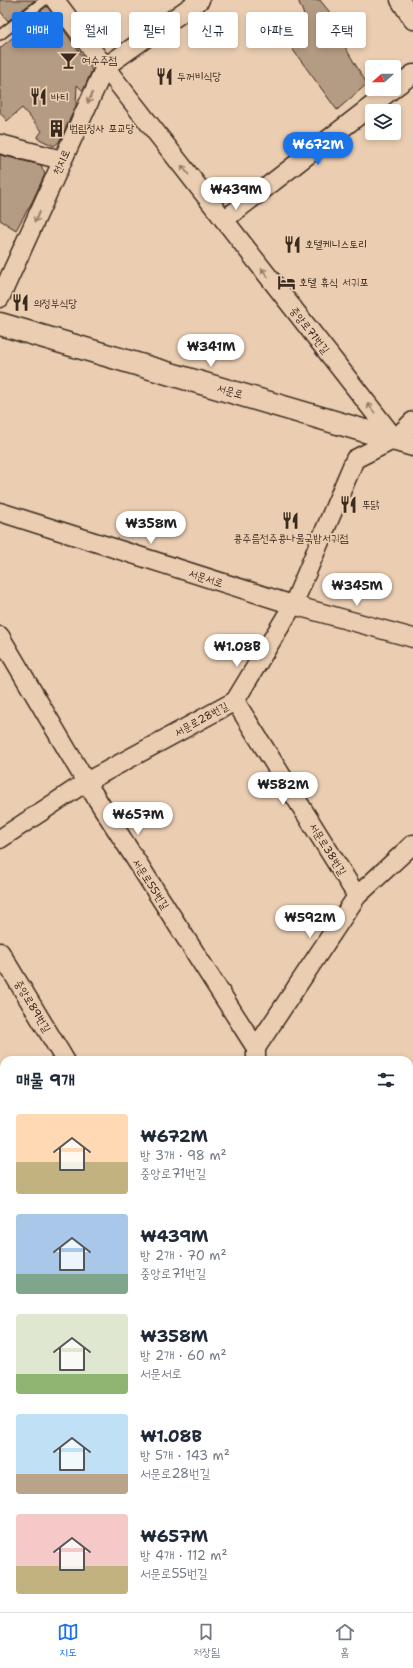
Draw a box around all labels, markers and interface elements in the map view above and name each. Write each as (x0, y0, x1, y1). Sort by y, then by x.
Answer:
chip: 매매 (12, 12, 63, 48)
chip: 월세 (71, 12, 121, 48)
chip: 필터 (129, 12, 180, 48)
chip: 신규 (188, 12, 238, 48)
chip: 아파트 (246, 12, 308, 48)
chip: 주택 (316, 12, 366, 48)
bar icon: 여수주점 (59, 50, 79, 70)
place label: 여수주점 (82, 53, 118, 68)
north arrow (365, 60, 401, 96)
map controls (365, 60, 401, 140)
restaurant icon: 두꺼비식당 (154, 66, 174, 86)
place label: 두꺼비식당 (177, 69, 221, 84)
restaurant icon: 바티 (28, 87, 48, 107)
place label: 바티 (51, 90, 69, 105)
one-way arrow (86, 92, 94, 104)
button: layers (365, 104, 401, 140)
building icon: 법림정사 포교당 (46, 118, 66, 138)
place label: 법림정사 포교당 (69, 121, 135, 136)
pin: ₩672M (290, 132, 346, 166)
text: ₩672M (292, 136, 344, 153)
street label: 천지로 (49, 147, 74, 177)
one-way arrow (181, 165, 190, 176)
pin: ₩439M (208, 177, 264, 211)
text: ₩439M (210, 181, 262, 198)
one-way arrow (33, 210, 40, 222)
restaurant icon: 호텔케니스토리 (282, 234, 302, 254)
place label: 호텔케니스토리 (305, 237, 367, 252)
one-way arrow (261, 267, 270, 278)
hotel icon: 호텔 휴식 서귀포 (276, 272, 296, 292)
place label: 호텔 휴식 서귀포 (299, 275, 369, 290)
restaurant icon: 의정부식당 (10, 293, 30, 313)
place label: 의정부식당 (33, 296, 77, 311)
street label: 중앙로71번길 (286, 304, 333, 357)
pin: ₩341M (183, 334, 239, 368)
text: ₩341M (186, 338, 236, 355)
street label: 서문로 (215, 381, 245, 402)
one-way arrow (367, 403, 375, 414)
restaurant icon: 뚜닭 (339, 494, 359, 514)
place label: 뚜닭 (362, 497, 380, 512)
restaurant icon: 콩주름전주콩나물국밥서귀점 (281, 510, 301, 530)
pin: ₩358M (123, 511, 179, 545)
text: ₩358M (125, 515, 177, 532)
place label: 콩주름전주콩나물국밥서귀점 (233, 531, 349, 546)
street label: 서문서로 (187, 566, 225, 591)
pin: ₩345M (329, 573, 385, 607)
text: ₩345M (331, 577, 383, 594)
pin: ₩1.08B (204, 634, 270, 668)
text: ₩1.08B (213, 638, 261, 655)
street label: 서문로28번길 (172, 698, 231, 740)
pin: ₩582M (255, 772, 311, 806)
text: ₩582M (257, 776, 309, 793)
pin: ₩657M (110, 802, 166, 836)
text: ₩657M (112, 806, 164, 823)
street label: 서문로38번길 (305, 820, 350, 879)
street label: 서문로55번길 (129, 856, 173, 913)
pin: ₩592M (282, 905, 338, 939)
text: ₩592M (284, 909, 336, 926)
street label: 중앙로89번길 (11, 977, 54, 1036)
text: 매물 9개 (16, 1069, 75, 1091)
icon: filters (375, 1069, 397, 1091)
text: ₩672M (140, 1125, 208, 1147)
icon: home (48, 1130, 96, 1178)
text: 방 3개 · 98 m² (140, 1147, 227, 1164)
text: 중앙로71번길 (140, 1165, 206, 1182)
text: ₩439M (140, 1225, 209, 1247)
icon: home (48, 1230, 96, 1278)
text: 방 2개 · 70 m² (140, 1247, 226, 1264)
text: 중앙로71번길 (140, 1265, 206, 1282)
text: ₩358M (140, 1325, 208, 1347)
icon: home (48, 1330, 96, 1378)
text: 방 2개 · 60 m² (140, 1347, 226, 1364)
text: 서문서로 (140, 1365, 182, 1382)
text: ₩1.08B (140, 1425, 202, 1447)
icon: home (48, 1430, 96, 1478)
text: 방 5개 · 143 m² (140, 1447, 230, 1464)
text: 서문로28번길 (140, 1465, 210, 1482)
text: ₩657M (140, 1525, 208, 1547)
icon: home (48, 1530, 96, 1578)
text: 방 4개 · 112 m² (140, 1547, 227, 1564)
text: 서문로55번길 (140, 1565, 208, 1582)
tab: 지도 (57, 1621, 79, 1660)
tab: 저장됨 (193, 1621, 220, 1660)
tab: 홈 (334, 1621, 356, 1660)

